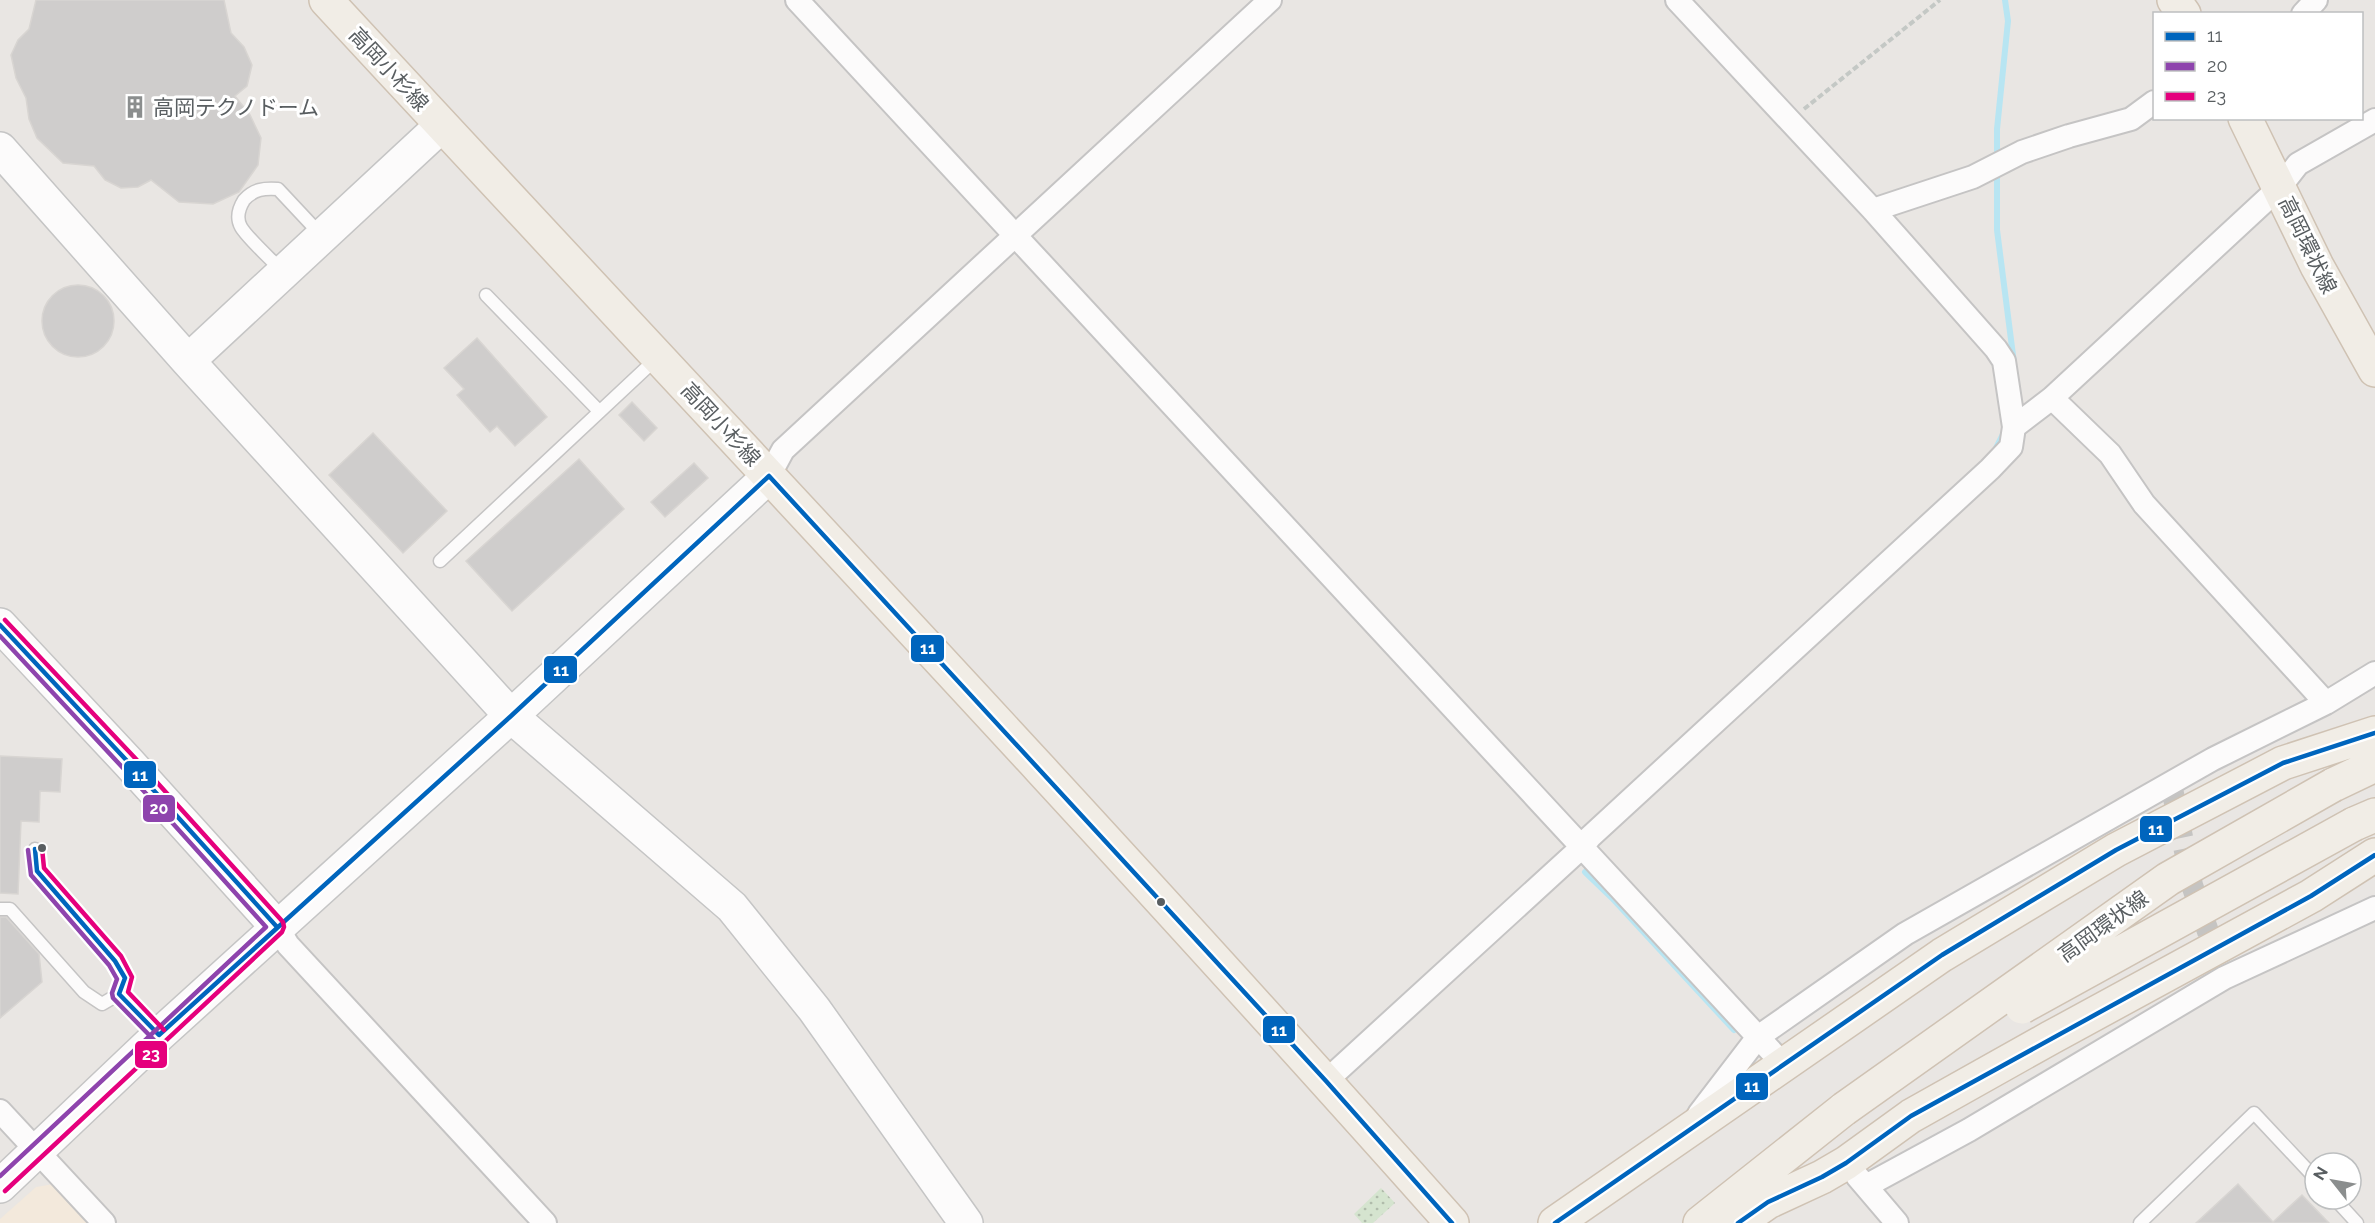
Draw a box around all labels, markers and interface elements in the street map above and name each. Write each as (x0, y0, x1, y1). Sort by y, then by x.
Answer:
legend (2153, 12, 2363, 120)
street label: 高岡小杉線 (344, 22, 434, 116)
text: 11 (2207, 25, 2223, 46)
text: 20 (2207, 55, 2227, 76)
text: 23 (2207, 85, 2226, 106)
building icon: 高岡テクノドーム (122, 94, 148, 120)
place label: 高岡テクノドーム (153, 95, 319, 120)
street label: 高岡環状線 (2274, 192, 2342, 298)
street label: 高岡小杉線 (676, 377, 766, 471)
line badge: 11 (910, 634, 945, 663)
text: 11 (920, 639, 936, 658)
line badge: 11 (543, 655, 578, 684)
text: 11 (553, 661, 569, 680)
line badge: 11 (123, 760, 157, 789)
text: 11 (132, 766, 148, 785)
line badge: 20 (142, 794, 176, 823)
text: 20 (150, 799, 169, 818)
line badge: 11 (2139, 815, 2173, 843)
text: 11 (2148, 820, 2164, 839)
unlabelled marker (36, 842, 48, 854)
street label: 高岡環状線 (2053, 885, 2153, 967)
unlabelled marker (1155, 896, 1167, 908)
line badge: 11 (1262, 1015, 1296, 1044)
text: 11 (1271, 1021, 1287, 1040)
line badge: 23 (134, 1040, 168, 1069)
text: 23 (142, 1045, 160, 1064)
line badge: 11 (1735, 1072, 1769, 1101)
text: 11 (1744, 1077, 1760, 1096)
north arrow (2303, 1151, 2363, 1211)
text: N (2309, 1163, 2332, 1184)

